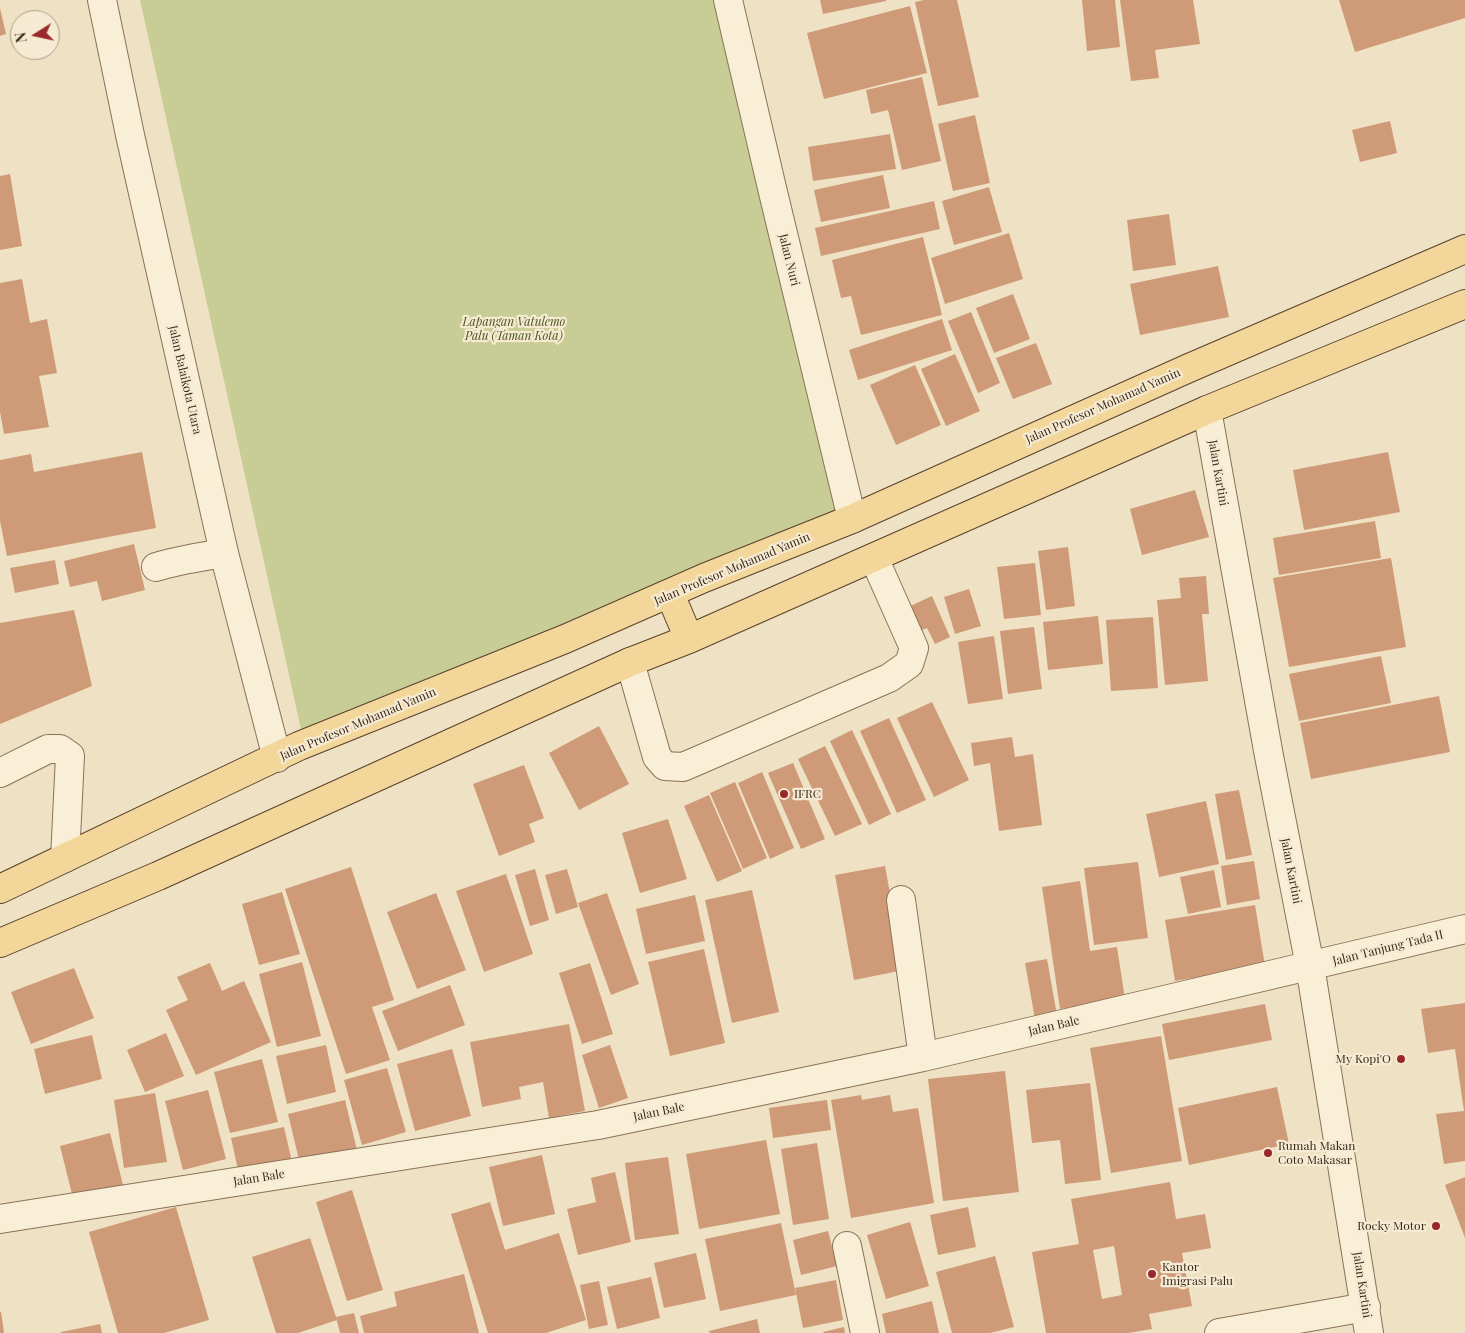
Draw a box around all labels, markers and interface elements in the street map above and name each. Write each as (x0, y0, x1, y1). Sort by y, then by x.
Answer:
north arrow (10, 10, 60, 60)
text: N (10, 31, 31, 44)
street label: Jalan Nuri (776, 232, 802, 288)
park label: Lapangan Vatulemo Palu (Taman Kota) (463, 315, 565, 343)
street label: Jalan Balaikota Utara (165, 324, 205, 436)
street label: Jalan Profesor Mohamad Yamin (1023, 365, 1183, 447)
street label: Jalan Kartini (1205, 439, 1231, 507)
street label: Jalan Profesor Mohamad Yamin (652, 530, 812, 608)
street label: Jalan Profesor Mohamad Yamin (278, 685, 438, 763)
place label: IFRC (794, 787, 821, 801)
marker: IFRC (778, 788, 790, 800)
street label: Jalan Kartini (1278, 837, 1304, 905)
street label: Jalan Tanjung Tada II (1331, 927, 1445, 969)
street label: Jalan Bale (1027, 1013, 1081, 1039)
place label: My Kopi'O (1336, 1052, 1391, 1066)
marker: My Kopi'O (1395, 1053, 1407, 1065)
street label: Jalan Bale (632, 1100, 686, 1124)
place label: Rumah Makan Coto Makasar (1278, 1139, 1355, 1167)
marker: Rumah Makan Coto Makasar (1262, 1147, 1274, 1159)
street label: Jalan Bale (232, 1167, 286, 1189)
place label: Rocky Motor (1357, 1219, 1426, 1233)
marker: Rocky Motor (1430, 1220, 1442, 1232)
street label: Jalan Kartini (1350, 1251, 1374, 1319)
place label: Kantor Imigrasi Palu (1162, 1260, 1233, 1288)
marker: Kantor Imigrasi Palu (1146, 1268, 1158, 1280)

